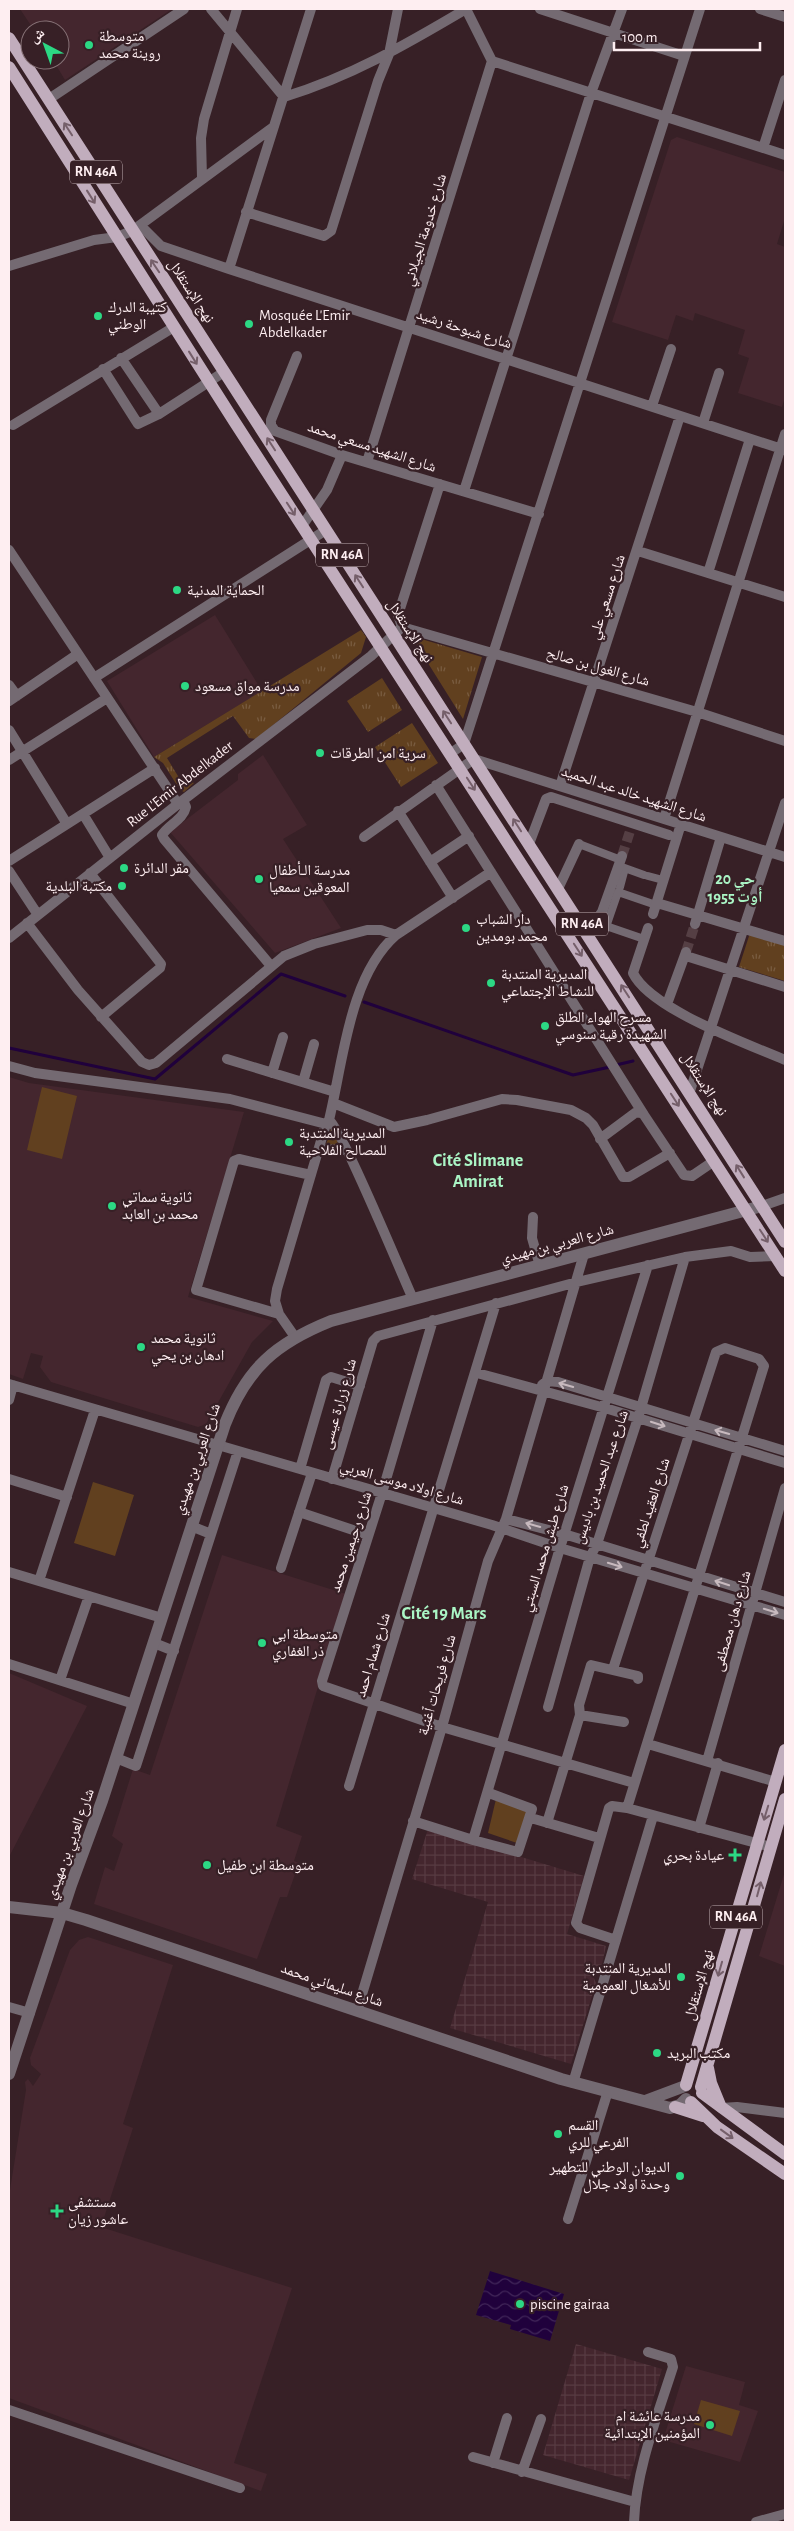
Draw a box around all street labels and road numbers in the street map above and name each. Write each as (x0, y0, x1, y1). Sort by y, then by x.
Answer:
road number: RN 46A (70, 160, 122, 183)
street label: شارع خدومة الجيلاني (401, 172, 453, 289)
street label: نهج الإستقلال (163, 256, 217, 327)
street label: شارع شبوحة رشيد (414, 307, 514, 353)
street label: شارع الشهيد مسعي محمد (305, 419, 438, 479)
road number: RN 46A (316, 544, 368, 566)
street label: شارع مسعي علي (586, 553, 631, 642)
street label: نهج الإستقلال (382, 596, 436, 667)
street label: شارع الغول بن صالح (544, 645, 651, 691)
street label: Rue L'Emir Abdelkader (124, 738, 236, 830)
street label: شارع الشهيد خالد عبد الحميد (559, 763, 708, 826)
road number: RN 46A (556, 912, 608, 936)
street label: نهج الإستقلال (676, 1049, 730, 1120)
street label: شارع العربي بن مهيدي (499, 1222, 616, 1270)
street label: شارع زرارة عيسى (319, 1357, 361, 1452)
street label: شارع العربي بن مهيدي (171, 1401, 227, 1518)
street label: شارع عبد الحميد بن باديس (571, 1408, 633, 1546)
street label: شارع العقيد لطفي (629, 1456, 676, 1551)
street label: شارع اولاد موسى العربي (337, 1458, 466, 1512)
street label: شارع طبش محمد السبتي (518, 1482, 575, 1615)
street label: شارع رحيمين محمد (328, 1490, 376, 1595)
street label: شارع دهان مصطفى (710, 1569, 755, 1674)
street label: شارع شمام احمد (353, 1611, 395, 1699)
street label: شارع فريحات ٱغنية (414, 1632, 461, 1738)
street label: شارع العربي بن مهيدي (43, 1787, 101, 1903)
road number: RN 46A (710, 1905, 762, 1928)
street label: نهج الإستقلال (682, 1948, 718, 2023)
street label: شارع سليماني محمد (278, 1960, 385, 2013)

